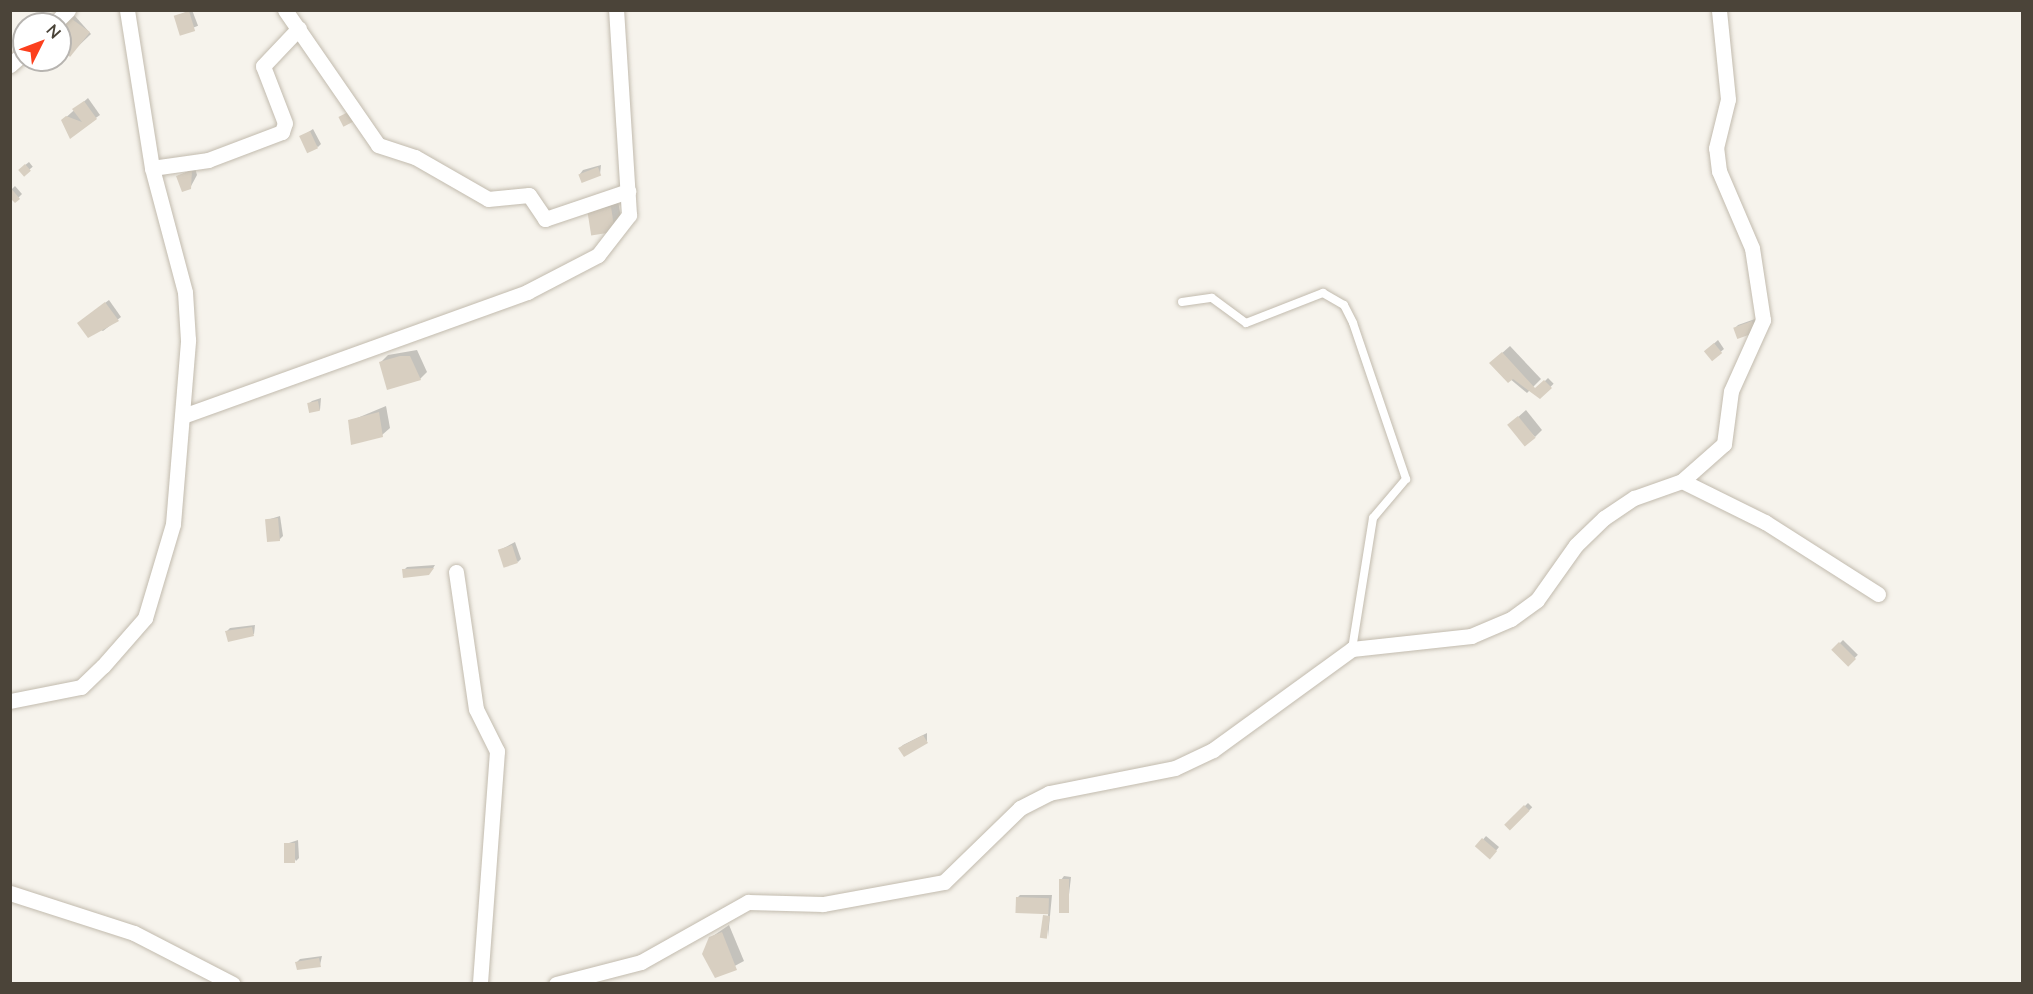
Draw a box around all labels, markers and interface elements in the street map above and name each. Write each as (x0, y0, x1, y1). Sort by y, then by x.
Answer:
north arrow (12, 12, 72, 72)
text: N (43, 20, 65, 42)

